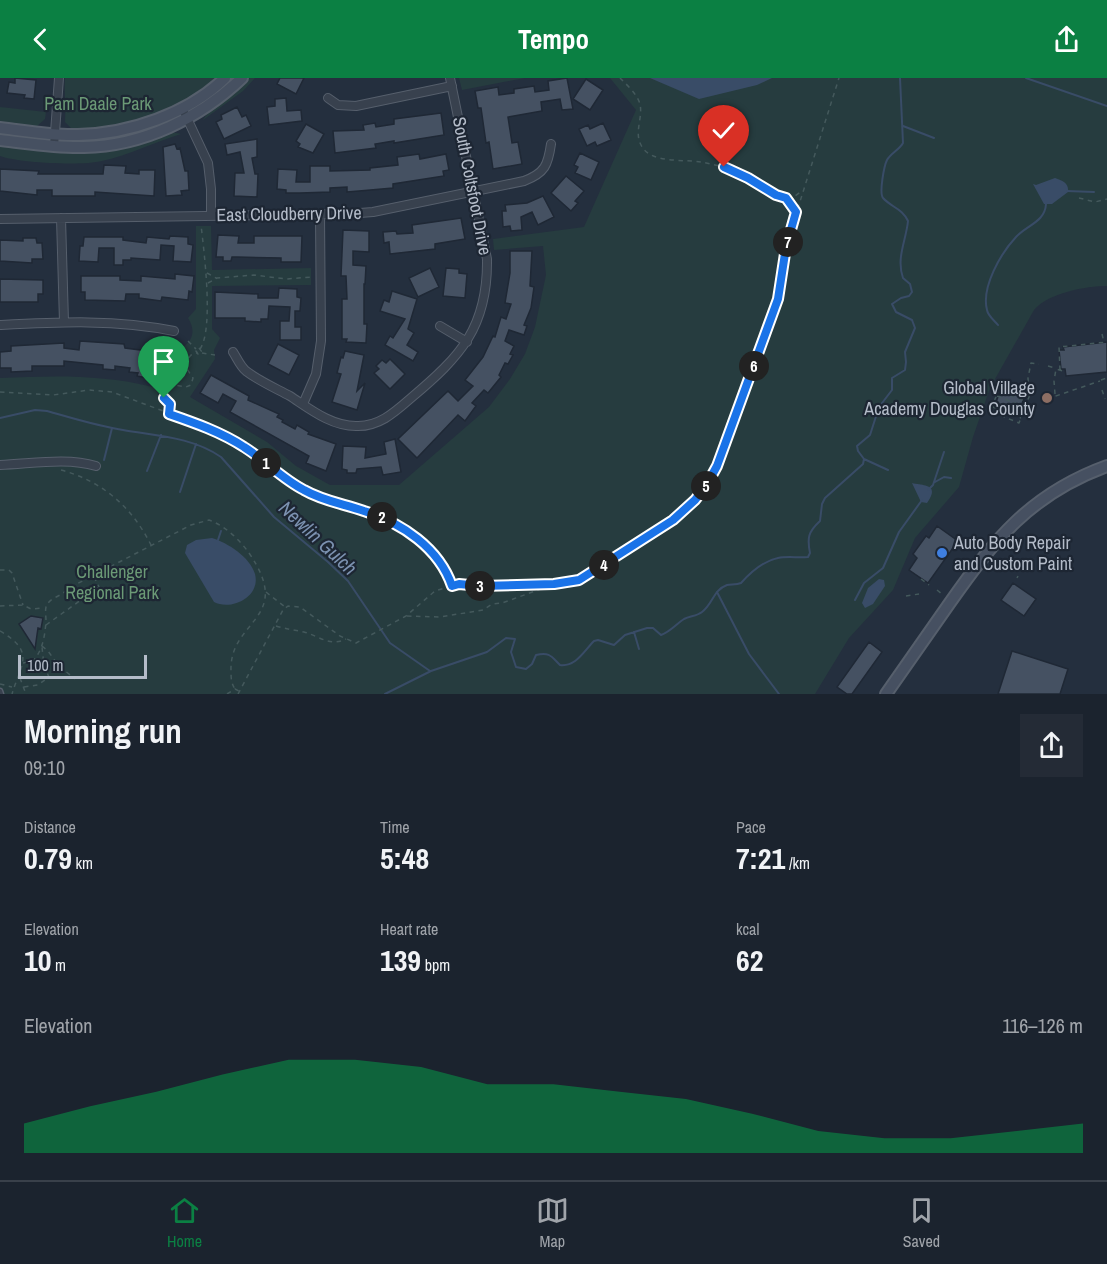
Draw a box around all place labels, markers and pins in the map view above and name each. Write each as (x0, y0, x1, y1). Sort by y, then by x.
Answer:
pin (698, 105, 749, 167)
pin: 7 (773, 227, 803, 257)
pin (138, 336, 189, 398)
pin: 6 (739, 351, 769, 381)
place label: Global Village Academy Douglas County (863, 375, 1036, 421)
marker: Global Village Academy Douglas County (1040, 391, 1054, 405)
pin: 1 (251, 448, 281, 478)
pin: 5 (691, 471, 721, 501)
pin: 2 (367, 502, 397, 532)
place label: Auto Body Repair and Custom Paint (953, 530, 1072, 576)
marker: Auto Body Repair and Custom Paint (935, 546, 949, 560)
pin: 4 (589, 550, 619, 580)
pin: 3 (465, 571, 495, 601)

